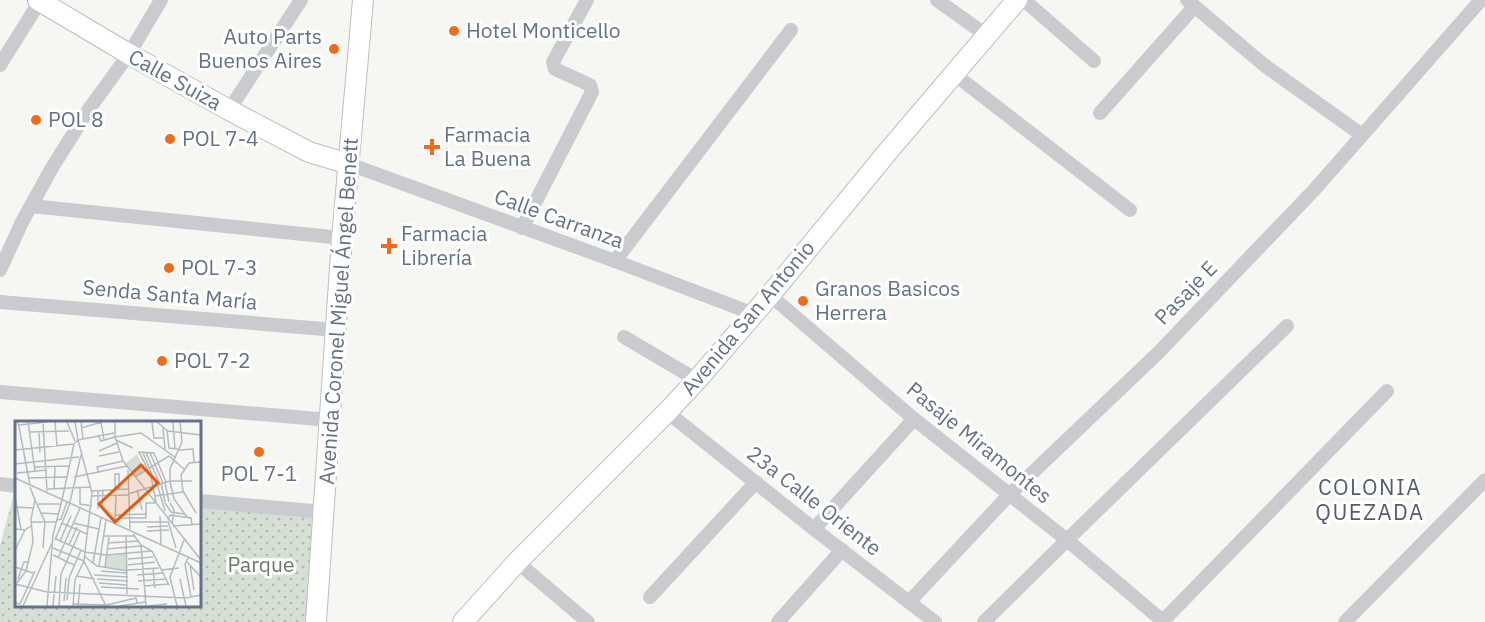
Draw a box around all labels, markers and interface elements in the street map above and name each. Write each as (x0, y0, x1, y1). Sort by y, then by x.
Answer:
place label: Hotel Monticello (466, 16, 621, 44)
place label: Auto Parts Buenos Aires (198, 22, 322, 74)
marker: Hotel Monticello (447, 24, 461, 38)
street label: Calle Suiza (124, 42, 227, 116)
marker: Auto Parts Buenos Aires (327, 42, 341, 56)
place label: POL 8 (48, 105, 104, 133)
marker: POL 8 (29, 113, 43, 127)
place label: Farmacia La Buena (444, 120, 531, 172)
place label: POL 7-4 (182, 124, 259, 152)
marker: POL 7-4 (163, 132, 177, 146)
street label: Avenida Coronel Miguel Ángel Benett (312, 136, 364, 485)
marker: Farmacia La Buena (425, 140, 439, 154)
street label: Calle Carranza (491, 182, 628, 254)
place label: Farmacia Librería (401, 219, 487, 271)
street label: Avenida San Antonio (674, 234, 820, 401)
marker: Farmacia Librería (382, 239, 396, 253)
place label: POL 7-3 (181, 253, 258, 281)
street label: Pasaje E (1148, 254, 1223, 331)
marker: POL 7-3 (162, 261, 176, 275)
street label: Senda Santa María (82, 272, 259, 316)
place label: Granos Basicos Herrera (815, 274, 960, 326)
marker: Granos Basicos Herrera (796, 294, 810, 308)
place label: POL 7-2 (174, 346, 251, 374)
marker: POL 7-2 (155, 354, 169, 368)
street label: Pasaje Miramontes (901, 375, 1058, 509)
inset map (15, 421, 201, 607)
street label: 23a Calle Oriente (742, 439, 888, 562)
marker: POL 7-1 (252, 445, 266, 459)
place label: POL 7-1 (221, 459, 297, 487)
district label: COLONIA QUEZADA (1315, 472, 1425, 526)
park label: Parque (228, 550, 294, 578)

